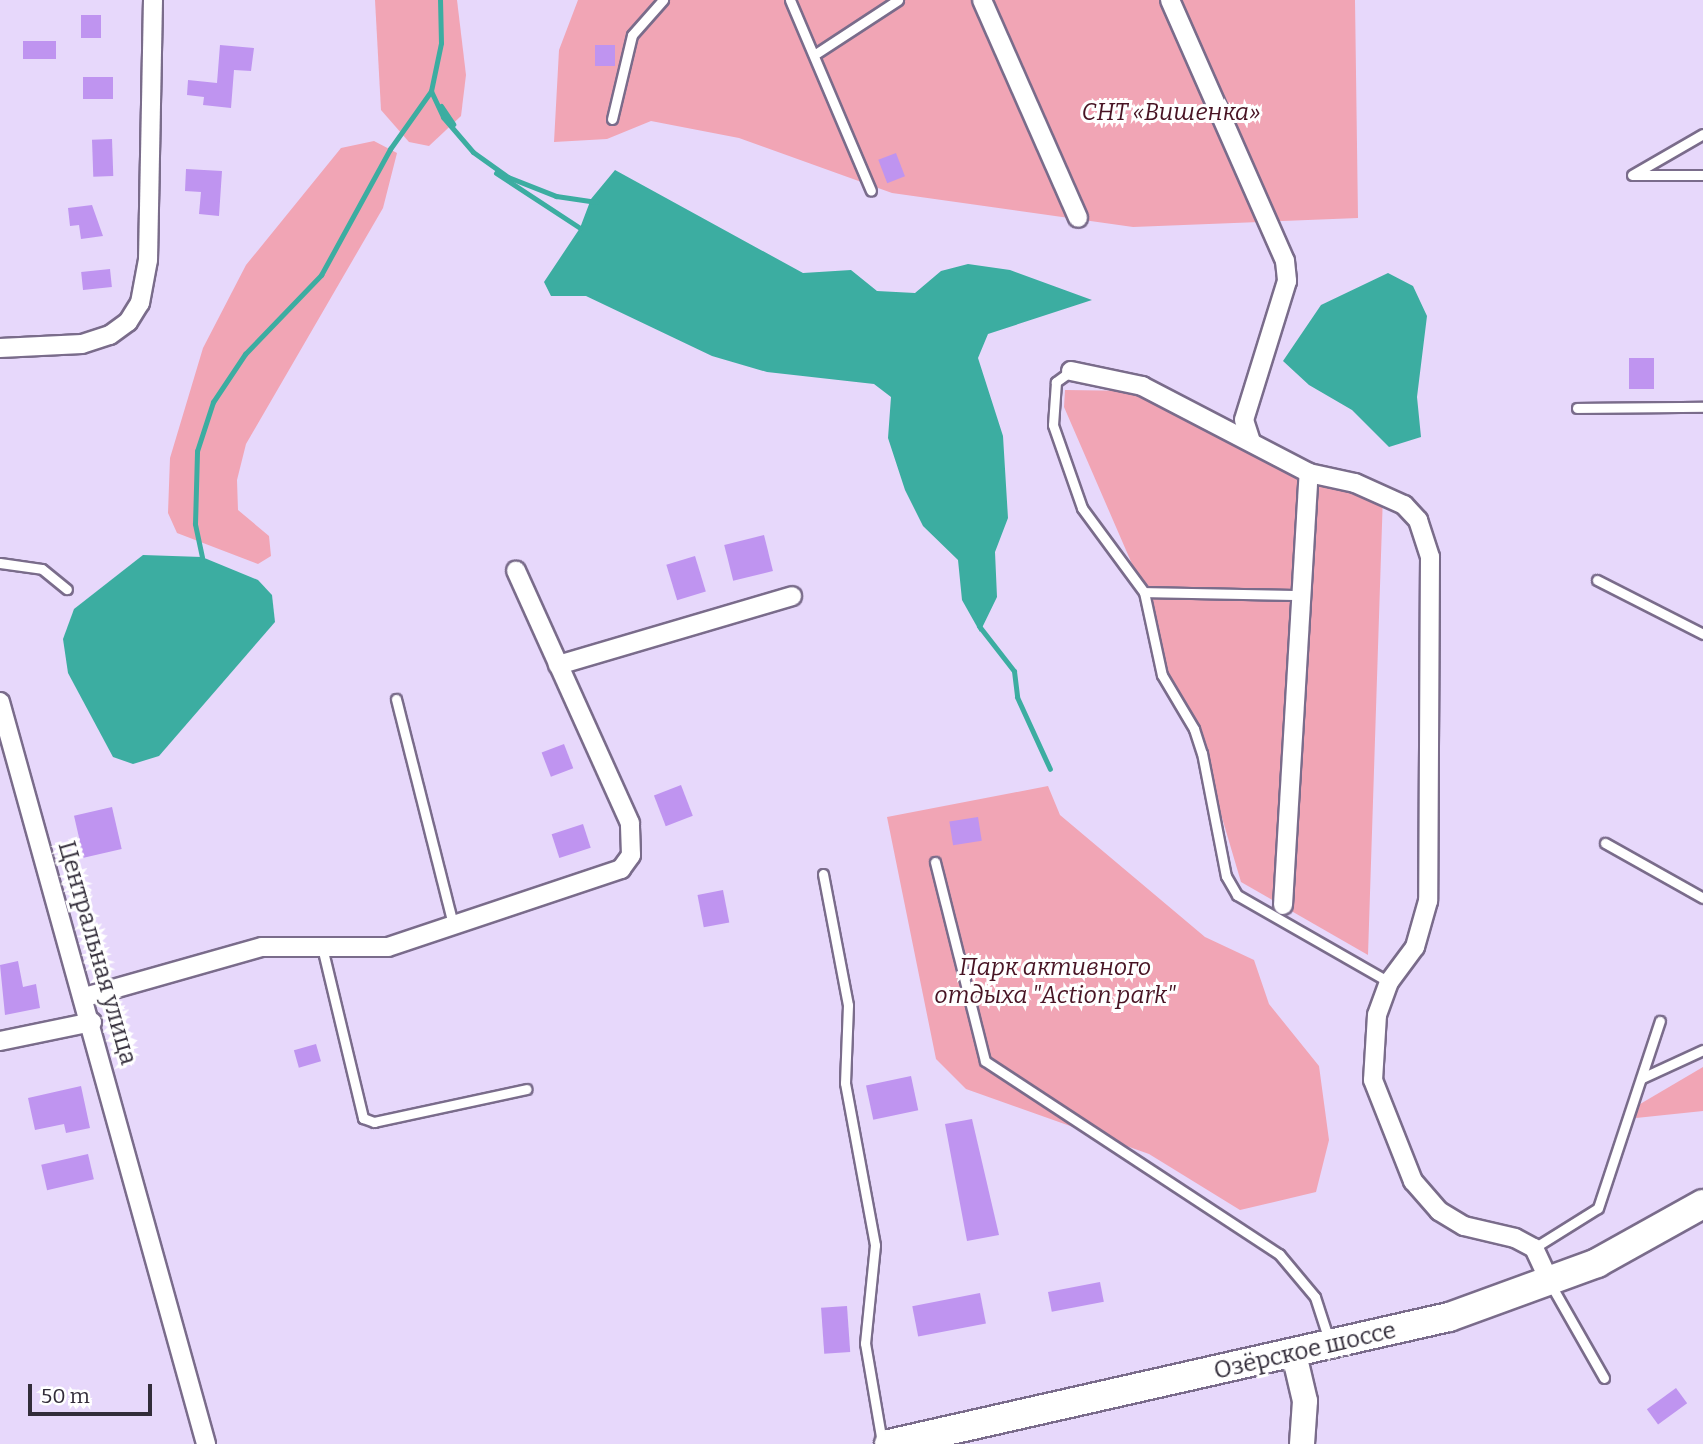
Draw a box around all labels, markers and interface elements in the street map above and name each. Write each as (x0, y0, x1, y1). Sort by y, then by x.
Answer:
park label: СНТ «Вишенка» (1082, 99, 1260, 127)
street label: Центральная улица (51, 838, 143, 1068)
park label: Парк активного отдыха "Action park" (935, 954, 1175, 1010)
street label: Озёрское шоссе (1211, 1316, 1399, 1386)
scale bar (32, 1370, 156, 1414)
text: 50 m (41, 1383, 90, 1409)

